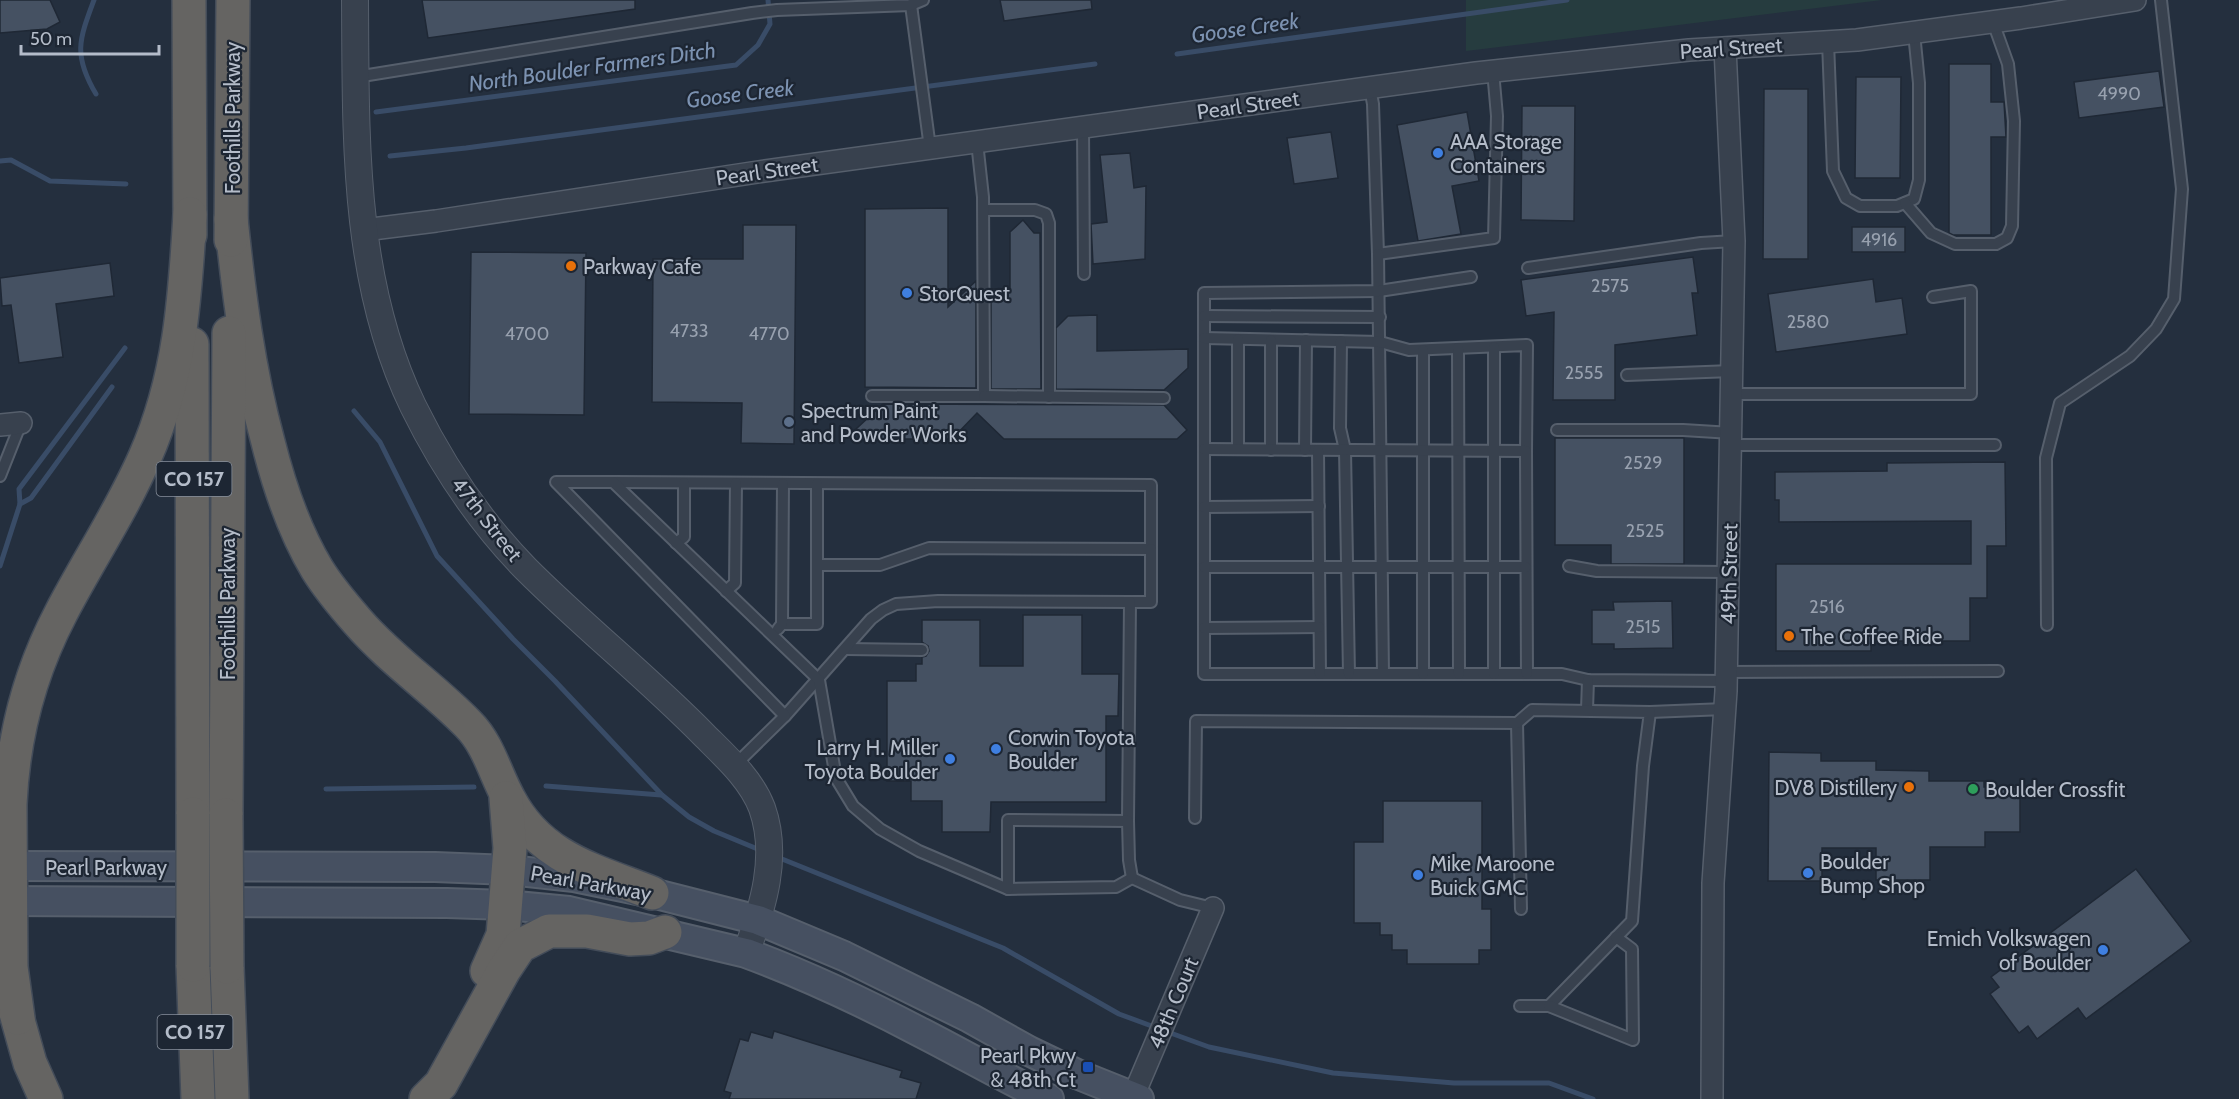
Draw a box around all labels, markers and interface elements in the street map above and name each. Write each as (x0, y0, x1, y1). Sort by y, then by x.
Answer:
water label: Goose Creek (1190, 7, 1301, 49)
scale bar (21, 18, 159, 56)
text: 50 m (30, 28, 72, 50)
street label: Pearl Street (1679, 32, 1783, 64)
water label: North Boulder Farmers Ditch (467, 36, 717, 98)
street label: Foothills Parkway (220, 41, 245, 194)
water label: Goose Creek (685, 74, 796, 114)
house number: 4990 (2097, 83, 2141, 105)
street label: Pearl Street (1195, 85, 1301, 125)
place label: AAA Storage Containers (1450, 129, 1562, 178)
marker: AAA Storage Containers (1431, 146, 1445, 160)
street label: Pearl Street (714, 151, 820, 191)
house number: 4916 (1861, 229, 1897, 251)
place label: Parkway Cafe (583, 254, 702, 279)
marker: Parkway Cafe (564, 259, 578, 273)
house number: 2575 (1591, 275, 1629, 297)
place label: StorQuest (919, 281, 1010, 306)
marker: StorQuest (900, 286, 914, 300)
house number: 2580 (1787, 311, 1829, 333)
house number: 4733 (670, 320, 708, 342)
house number: 4700 (505, 323, 549, 345)
house number: 4770 (749, 323, 789, 345)
house number: 2555 (1565, 362, 1603, 384)
place label: Spectrum Paint and Powder Works (801, 398, 967, 447)
marker: Spectrum Paint and Powder Works (782, 415, 796, 429)
house number: 2529 (1624, 452, 1662, 474)
road number: CO 157 (156, 462, 232, 496)
street label: 47th Street (446, 472, 528, 566)
house number: 2525 (1626, 520, 1664, 542)
street label: 49th Street (1716, 523, 1742, 625)
street label: Foothills Parkway (215, 527, 240, 680)
house number: 2516 (1809, 596, 1845, 618)
house number: 2515 (1626, 616, 1660, 638)
place label: The Coffee Ride (1801, 624, 1943, 649)
marker: The Coffee Ride (1782, 629, 1796, 643)
place label: Corwin Toyota Boulder (1008, 725, 1135, 774)
place label: Larry H. Miller Toyota Boulder (804, 735, 938, 784)
marker: Corwin Toyota Boulder (989, 742, 1003, 756)
marker: Larry H. Miller Toyota Boulder (943, 752, 957, 766)
place label: DV8 Distillery (1774, 775, 1897, 800)
place label: Boulder Crossfit (1985, 777, 2125, 802)
marker: DV8 Distillery (1902, 780, 1916, 794)
marker: Boulder Crossfit (1966, 782, 1980, 796)
place label: Boulder Bump Shop (1820, 849, 1925, 898)
place label: Mike Maroone Buick GMC (1430, 851, 1555, 900)
street label: Pearl Parkway (45, 855, 167, 880)
street label: Pearl Parkway (529, 860, 654, 906)
marker: Boulder Bump Shop (1801, 866, 1815, 880)
marker: Mike Maroone Buick GMC (1411, 868, 1425, 882)
place label: Emich Volkswagen of Boulder (1927, 926, 2091, 975)
marker: Emich Volkswagen of Boulder (2096, 943, 2110, 957)
street label: 48th Court (1143, 953, 1203, 1053)
road number: CO 157 (158, 1015, 232, 1049)
place label: Pearl Pkwy & 48th Ct (980, 1043, 1076, 1092)
marker: Pearl Pkwy & 48th Ct (1081, 1060, 1095, 1074)

